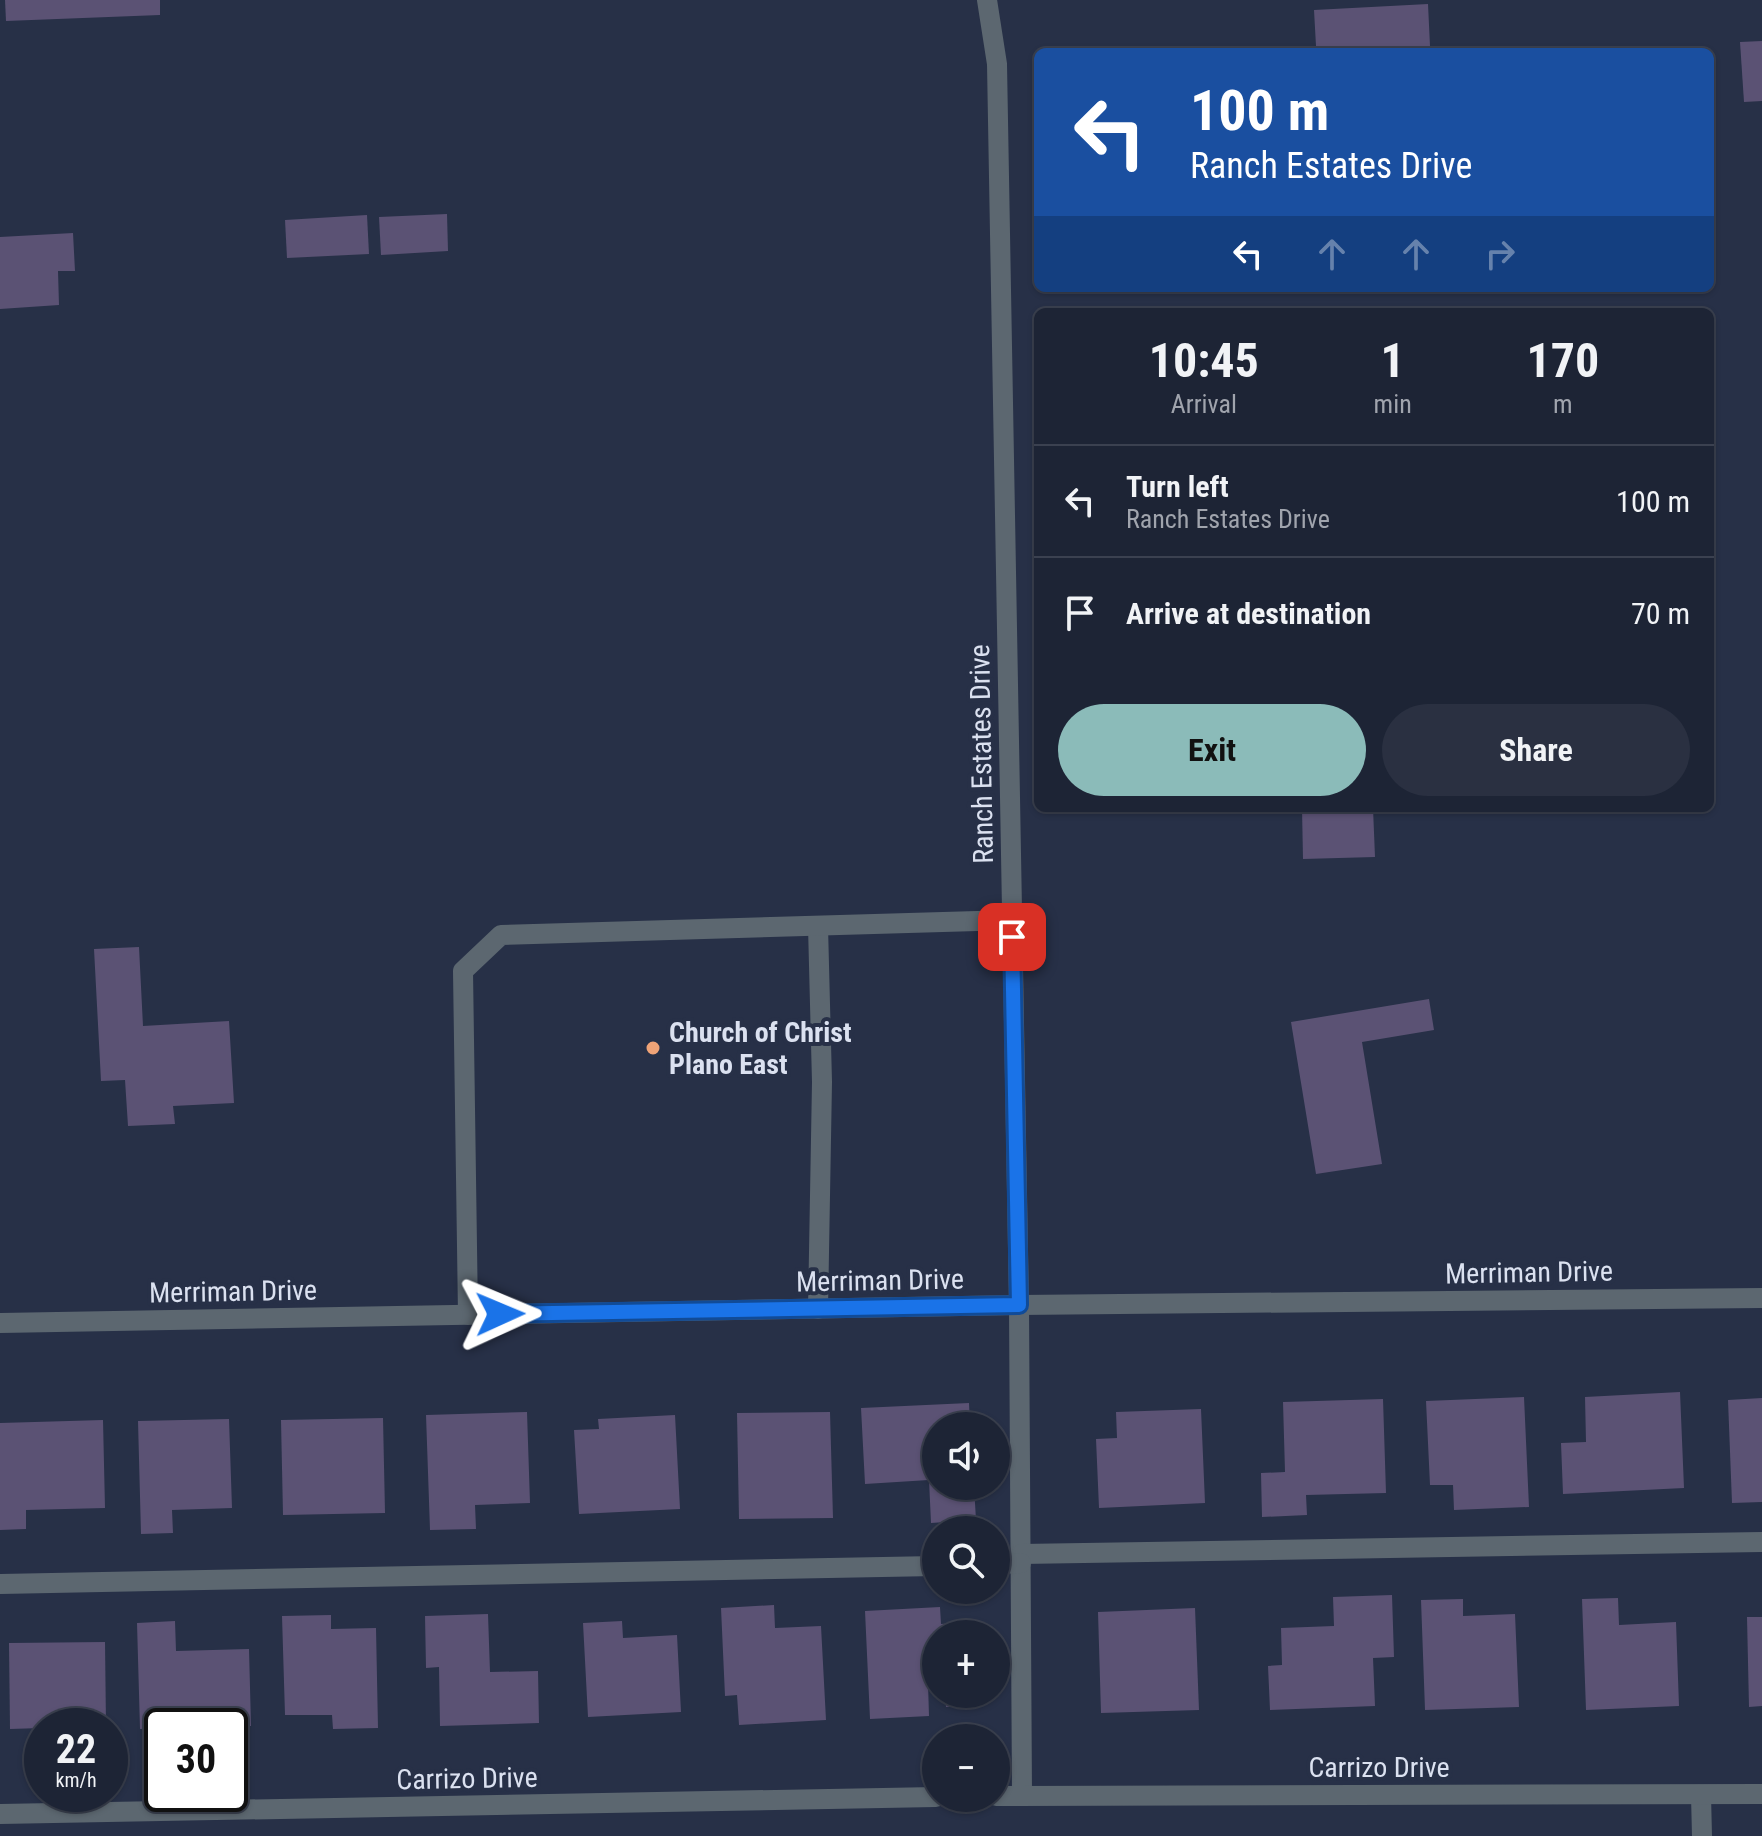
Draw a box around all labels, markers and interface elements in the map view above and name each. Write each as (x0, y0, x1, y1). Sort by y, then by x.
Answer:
text: 100 m (1190, 78, 1329, 144)
icon: left (1058, 80, 1162, 184)
text: Ranch Estates Drive (1190, 145, 1472, 187)
icon: left (1226, 232, 1270, 276)
icon: ahead (1310, 232, 1354, 276)
icon: ahead (1394, 232, 1438, 276)
icon: right (1478, 232, 1522, 276)
text: 10:45 (1149, 332, 1259, 389)
text: 1 (1381, 332, 1405, 389)
text: 170 (1526, 332, 1599, 389)
text: Arrival (1171, 389, 1237, 419)
text: min (1374, 389, 1412, 419)
text: m (1553, 389, 1573, 419)
text: Turn left (1126, 469, 1229, 504)
icon: left (1058, 479, 1102, 523)
text: 100 m (1616, 484, 1690, 519)
text: Ranch Estates Drive (1126, 504, 1330, 534)
icon: arrive (1058, 591, 1102, 635)
text: Arrive at destination (1126, 596, 1371, 631)
text: 70 m (1631, 596, 1690, 631)
street label: Ranch Estates Drive (963, 644, 1000, 864)
button: Exit (1058, 704, 1366, 796)
button: Share (1382, 704, 1690, 796)
pin (978, 903, 1046, 971)
icon: arrive (990, 915, 1034, 959)
place label: Church of Christ Plano East (669, 1016, 852, 1081)
marker: Church of Christ Plano East (644, 1039, 662, 1057)
street label: Merriman Drive (1445, 1255, 1613, 1290)
street label: Merriman Drive (796, 1263, 964, 1298)
position arrow (458, 1272, 542, 1356)
street label: Merriman Drive (149, 1274, 317, 1309)
map controls (922, 1412, 1010, 1812)
button: sound (922, 1412, 1010, 1500)
button: search (922, 1516, 1010, 1604)
button: + (922, 1620, 1010, 1708)
speed limit sign: 30 (144, 1708, 248, 1812)
button: − (922, 1724, 1010, 1812)
text: 22 (56, 1726, 96, 1773)
street label: Carrizo Drive (1308, 1751, 1450, 1784)
street label: Carrizo Drive (396, 1761, 538, 1796)
text: km/h (55, 1768, 97, 1792)

